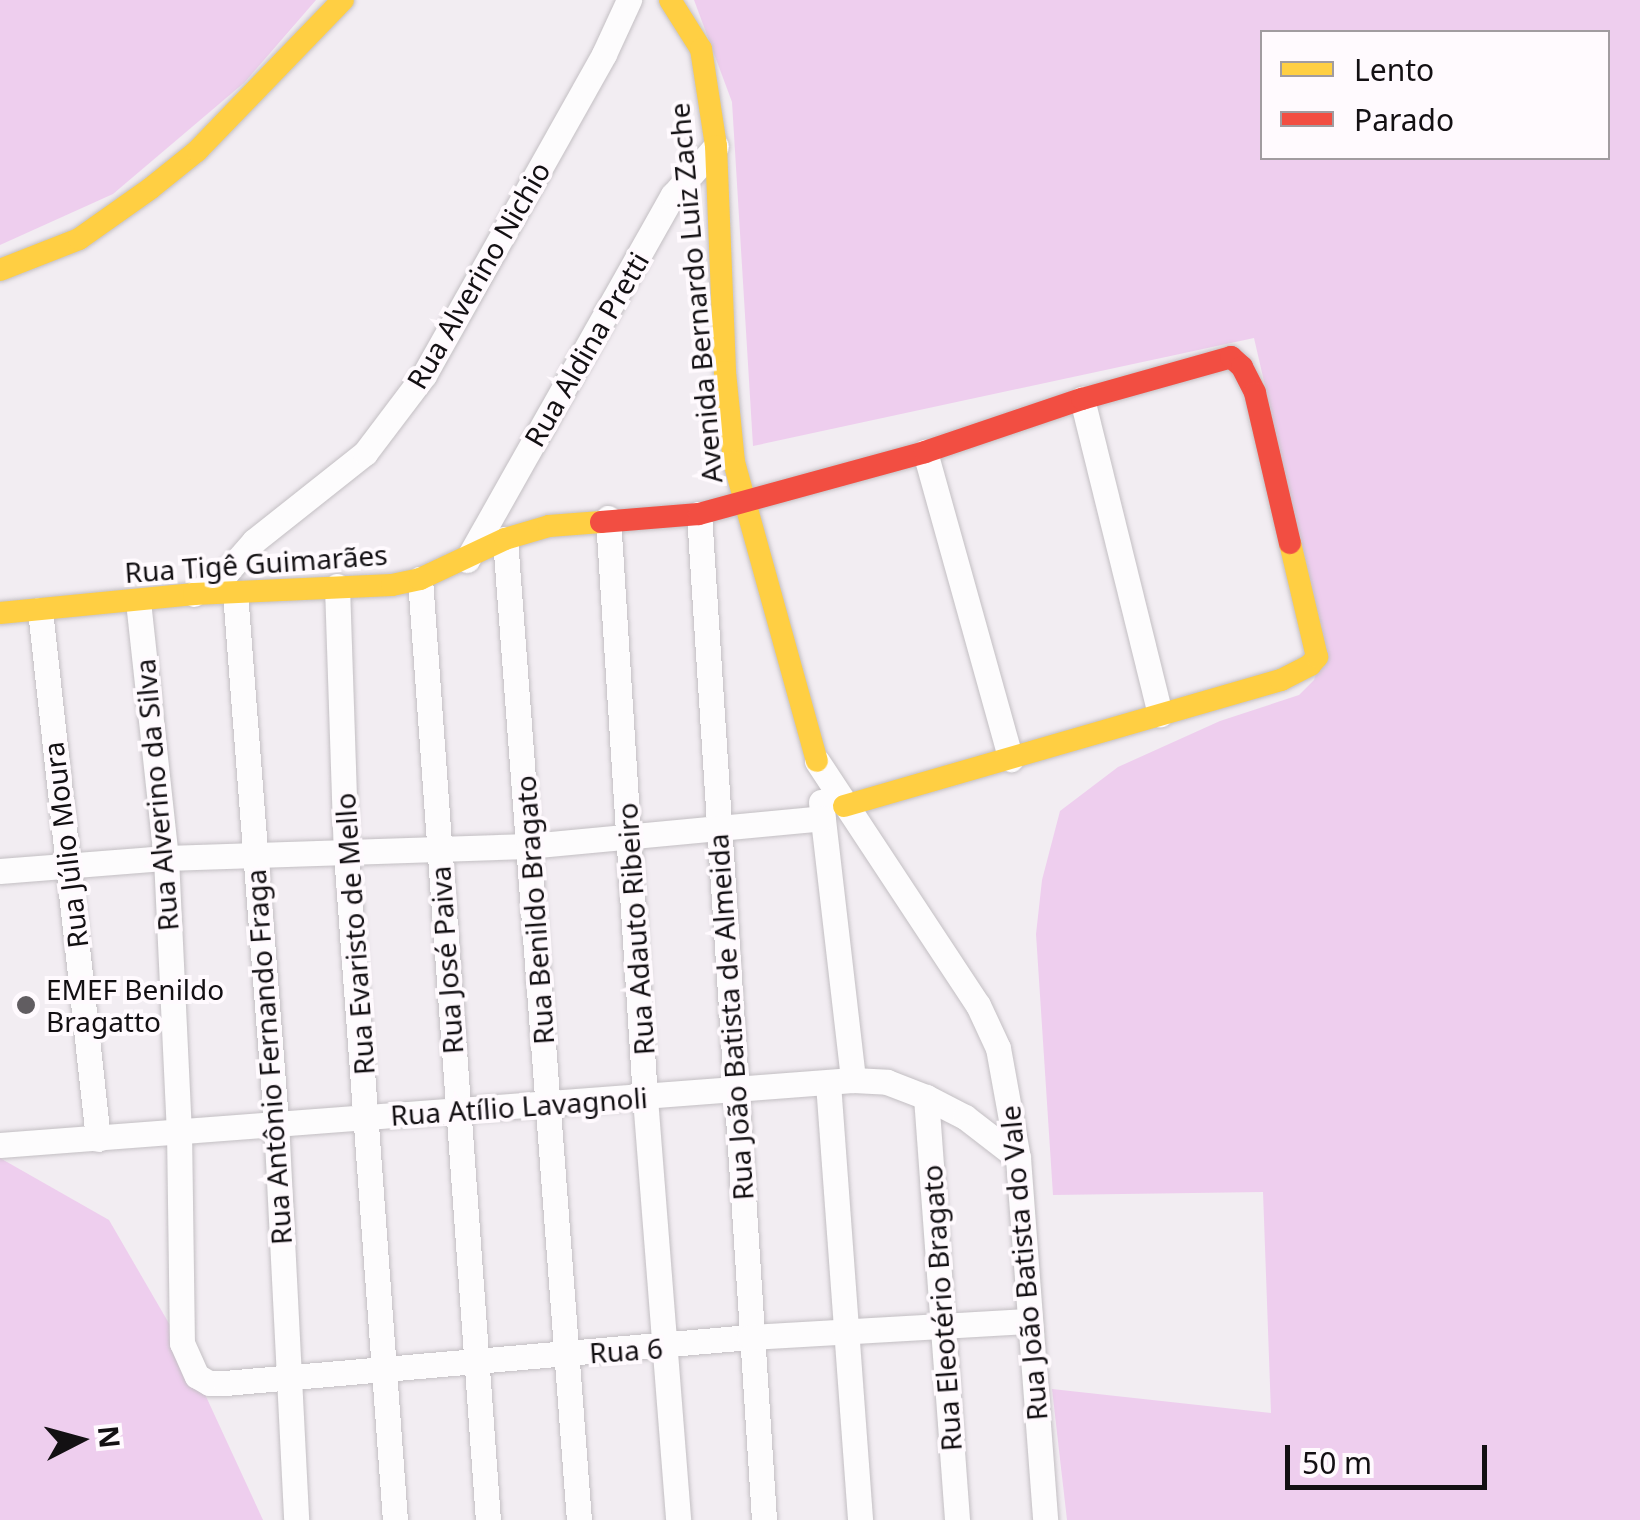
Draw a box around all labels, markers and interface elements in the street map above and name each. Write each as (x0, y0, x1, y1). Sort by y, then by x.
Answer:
legend (1260, 30, 1610, 160)
text: Lento (1354, 49, 1434, 90)
text: Parado (1354, 99, 1454, 140)
street label: Avenida Bernardo Luiz Zache (662, 101, 728, 485)
street label: Rua Alverino Nichio (399, 156, 557, 394)
street label: Rua Aldina Pretti (517, 246, 655, 452)
street label: Rua Tigê Guimarães (123, 537, 389, 589)
street label: Rua Alverino da Silva (127, 657, 185, 933)
street label: Rua Júlio Moura (36, 740, 94, 950)
street label: Rua Benildo Bragato (508, 774, 560, 1046)
street label: Rua Evaristo de Mello (327, 792, 381, 1076)
street label: Rua Adauto Ribeiro (609, 802, 661, 1056)
street label: Rua João Batista de Almeida (700, 833, 760, 1201)
street label: Rua José Paiva (423, 865, 469, 1055)
street label: Rua Antônio Fernando Fraga (238, 868, 298, 1246)
place label: EMEF Benildo Bragatto (46, 972, 224, 1038)
marker: EMEF Benildo Bragatto (15, 994, 37, 1016)
street label: Rua Atílio Lavagnoli (389, 1080, 649, 1132)
street label: Rua João Batista do Vale (992, 1104, 1054, 1422)
street label: Rua Eleotério Bragato (914, 1164, 968, 1452)
street label: Rua 6 (588, 1331, 664, 1369)
north arrow (30, 1390, 130, 1490)
text: N (90, 1424, 130, 1450)
scale bar (1290, 1425, 1492, 1487)
text: 50 m (1302, 1442, 1372, 1483)

